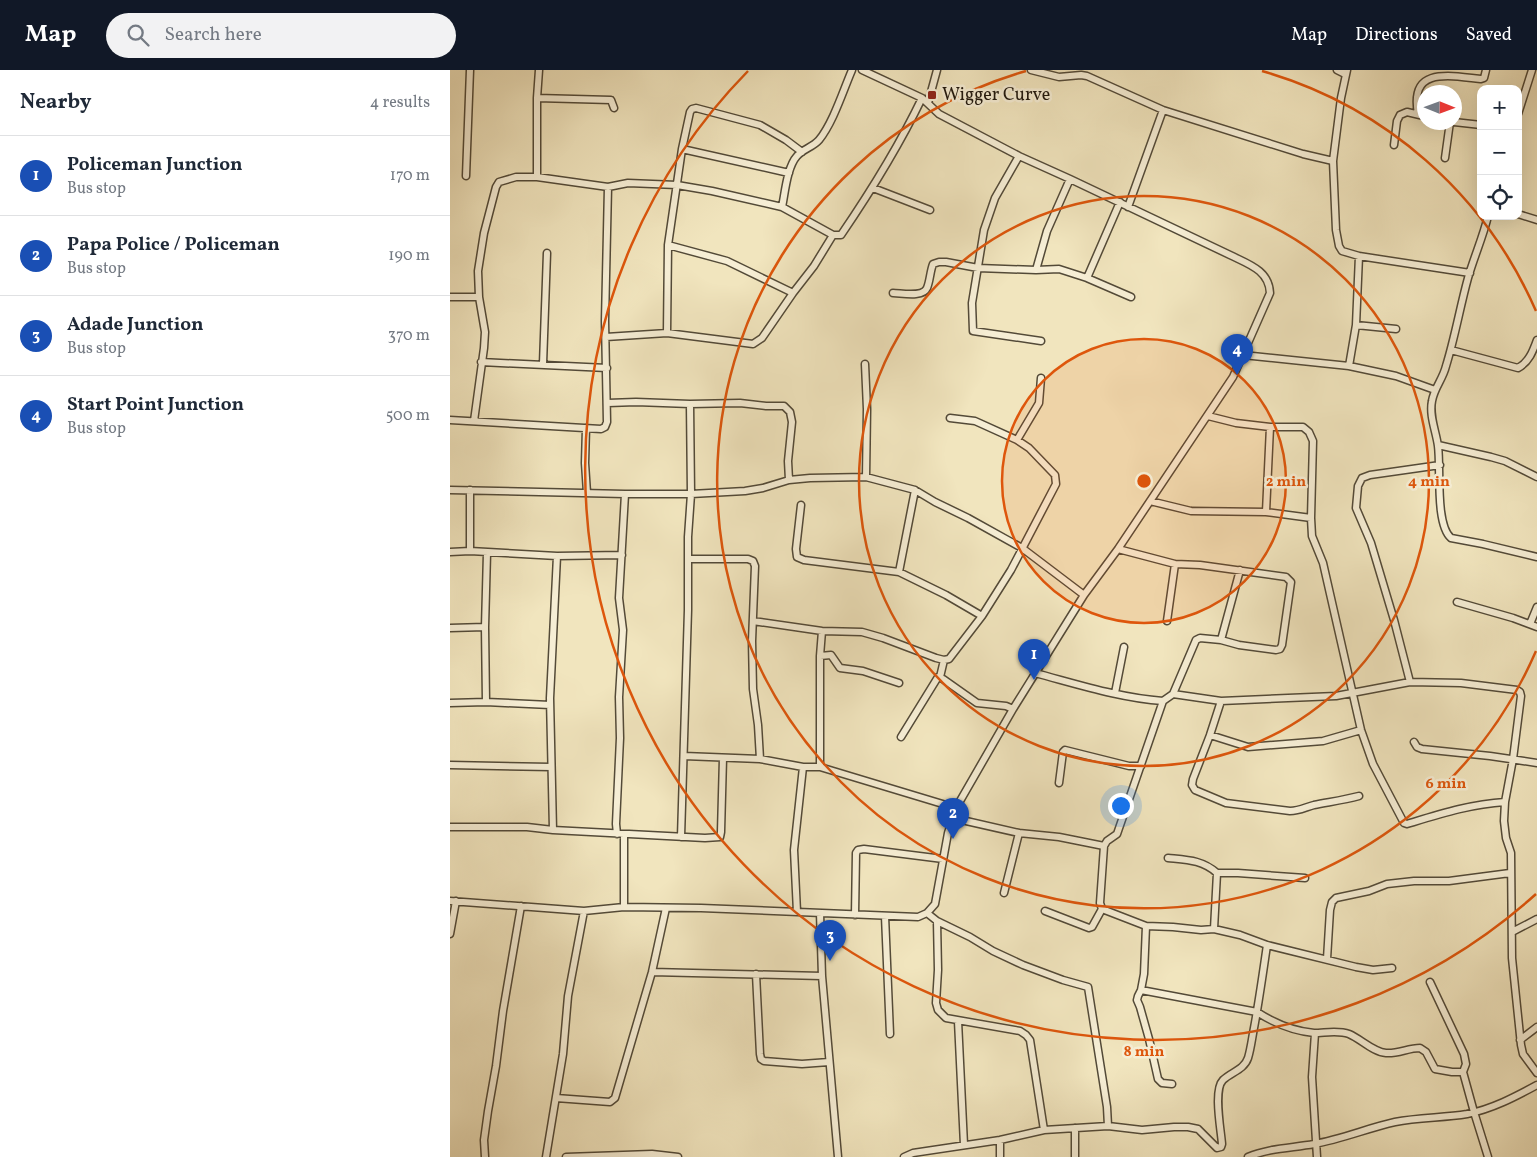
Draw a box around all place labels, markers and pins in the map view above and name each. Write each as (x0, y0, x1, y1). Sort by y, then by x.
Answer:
place label: Wigger Curve (942, 83, 1050, 108)
marker: Wigger Curve (926, 89, 938, 101)
pin: 4 (1221, 334, 1253, 375)
centre of rings (1135, 472, 1153, 490)
pin: 1 (1018, 639, 1050, 680)
pin: 2 (937, 798, 969, 839)
pin: 3 (814, 920, 846, 961)

